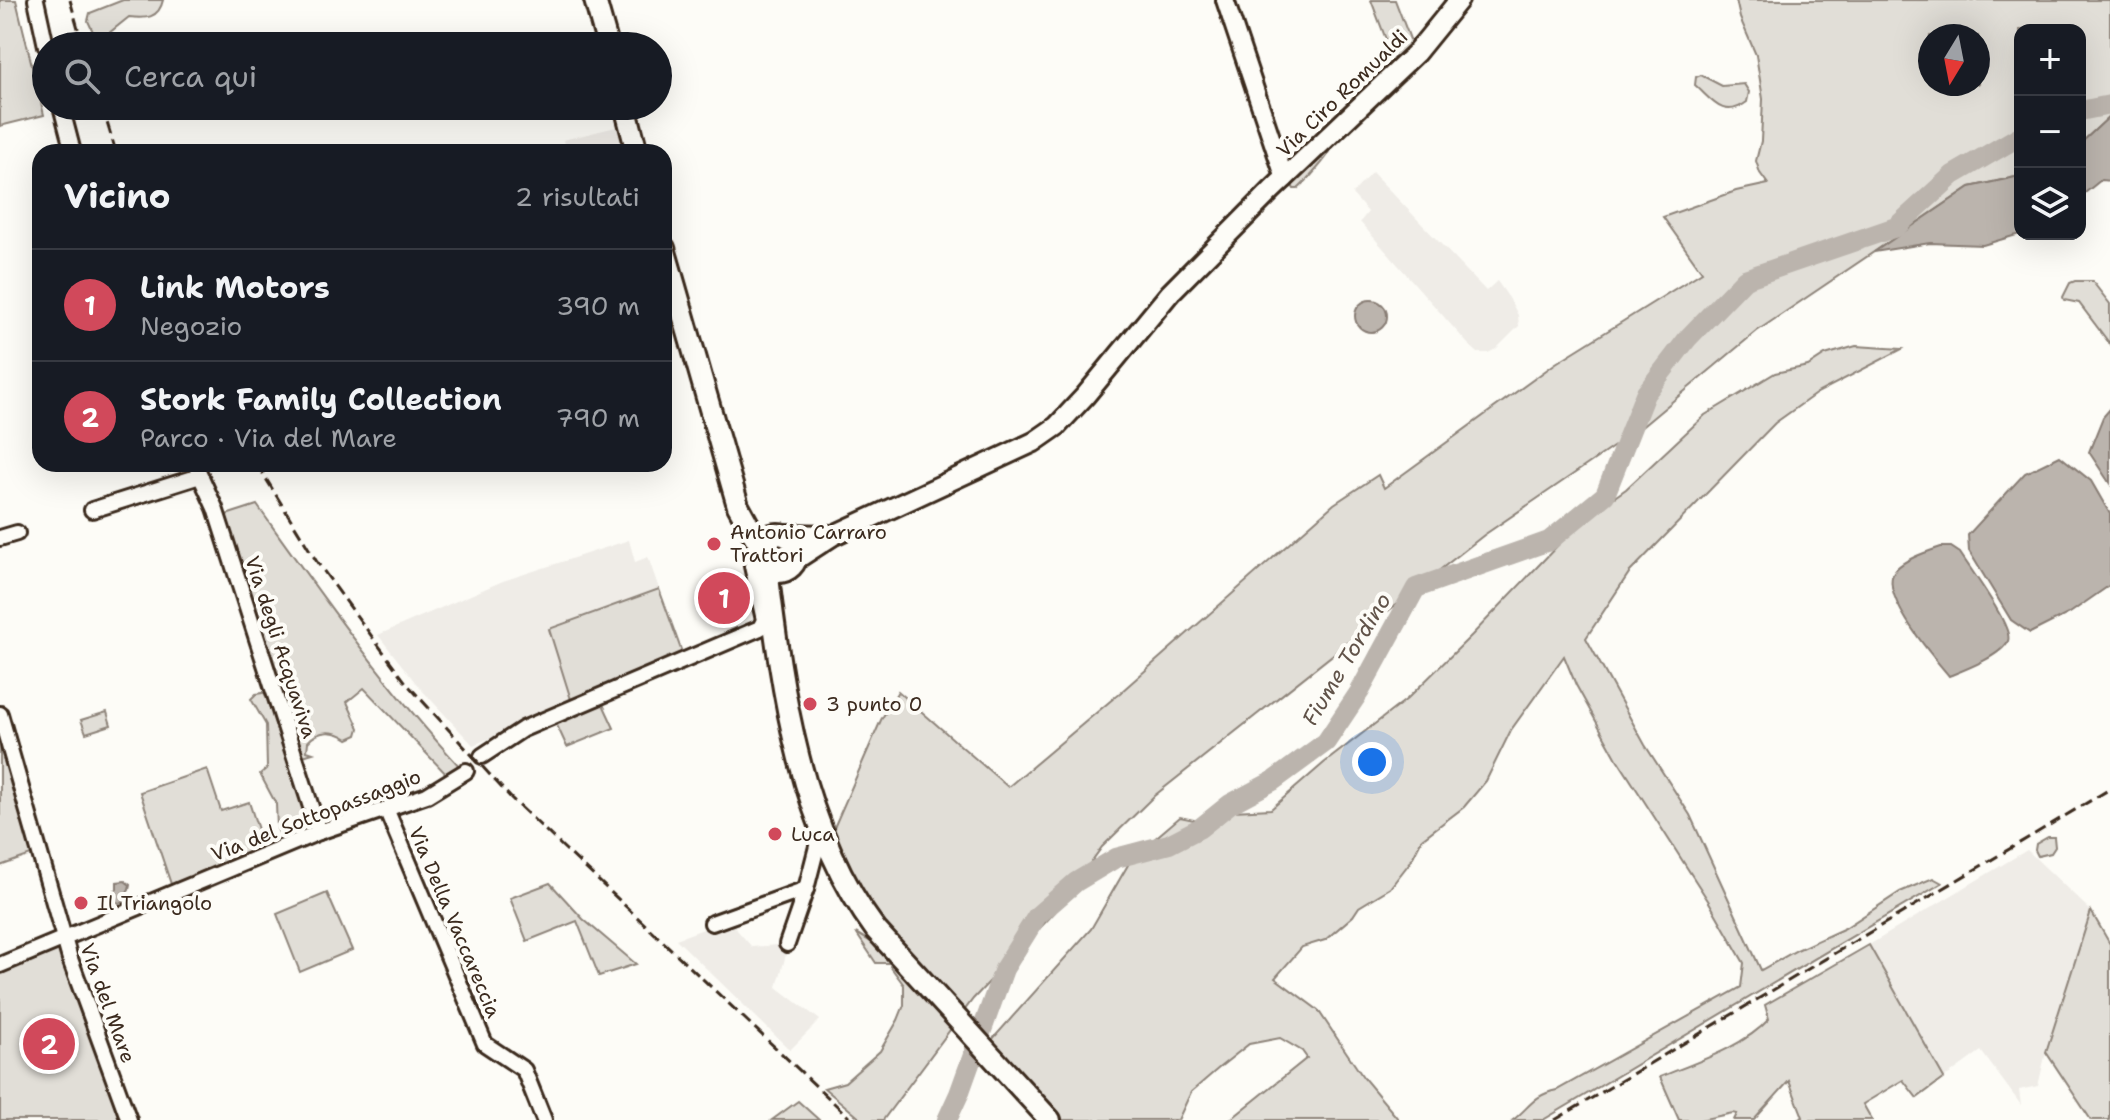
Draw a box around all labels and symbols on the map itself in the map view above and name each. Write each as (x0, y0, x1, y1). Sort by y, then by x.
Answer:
street label: Via Ciro Romualdi (1271, 24, 1413, 162)
north arrow (1918, 24, 1990, 96)
place label: Antonio Carraro Trattori (730, 519, 887, 568)
marker: Antonio Carraro Trattori (705, 535, 723, 553)
street label: Via degli Acquaviva (239, 552, 323, 742)
pin: 1 (698, 568, 750, 628)
water label: Fiume Tordino (1295, 587, 1398, 731)
place label: 3 punto 0 (826, 691, 923, 717)
marker: 3 punto 0 (801, 695, 819, 713)
your location (1352, 742, 1392, 782)
street label: Via del Sottopassaggio (207, 763, 425, 867)
place label: Luca (791, 821, 835, 847)
street label: Via Della Vaccareccia (403, 822, 507, 1022)
marker: Luca (766, 825, 784, 843)
place label: Il Triangolo (97, 890, 212, 916)
marker: Il Triangolo (72, 894, 90, 912)
street label: Via del Mare (74, 940, 142, 1066)
pin: 2 (23, 1014, 75, 1074)

